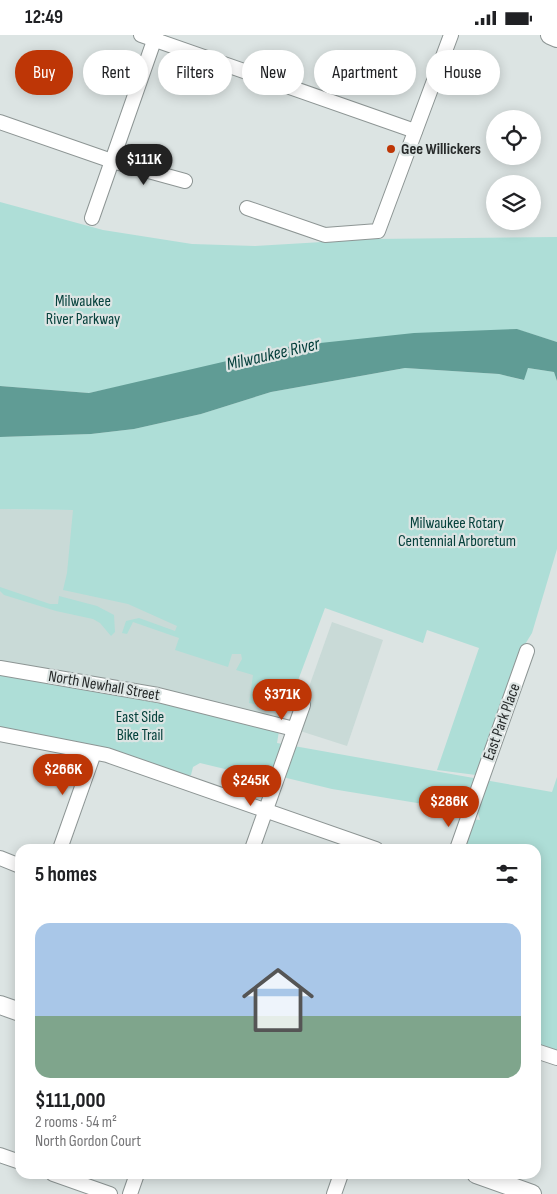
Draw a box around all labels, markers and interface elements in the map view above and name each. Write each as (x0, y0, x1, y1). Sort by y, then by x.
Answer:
text: 12:49 (25, 6, 63, 29)
chip: Buy (15, 50, 73, 95)
chip: Rent (83, 50, 148, 95)
chip: Filters (158, 50, 232, 95)
chip: New (242, 50, 304, 95)
chip: Apartment (314, 50, 416, 95)
chip: House (426, 50, 500, 95)
map controls (486, 110, 541, 230)
button: locate (486, 110, 541, 165)
place label: Gee Willickers (401, 140, 481, 159)
pin: $111K (109, 143, 179, 186)
marker: Gee Willickers (385, 143, 397, 155)
text: $111K (126, 150, 162, 169)
button: layers (486, 175, 541, 230)
park label: Milwaukee River Parkway (46, 292, 120, 329)
water label: Milwaukee River (224, 333, 323, 375)
park label: Milwaukee Rotary Centennial Arboretum (398, 514, 516, 551)
street label: North Newhall Street (47, 667, 161, 705)
pin: $371K (247, 679, 317, 721)
street label: East Park Place (479, 681, 525, 763)
text: $371K (264, 685, 300, 704)
park label: East Side Bike Trail (116, 708, 164, 745)
pin: $266K (28, 753, 98, 796)
text: $266K (44, 760, 82, 779)
pin: $245K (216, 765, 286, 807)
text: $245K (232, 771, 270, 790)
pin: $286K (414, 785, 484, 828)
text: $286K (430, 792, 468, 811)
icon: filters (493, 860, 521, 888)
text: 5 homes (35, 862, 97, 887)
icon: home (233, 955, 323, 1045)
text: $111,000 (35, 1088, 106, 1113)
text: 2 rooms · 54 m² (35, 1113, 117, 1132)
text: North Gordon Court (35, 1132, 141, 1151)

